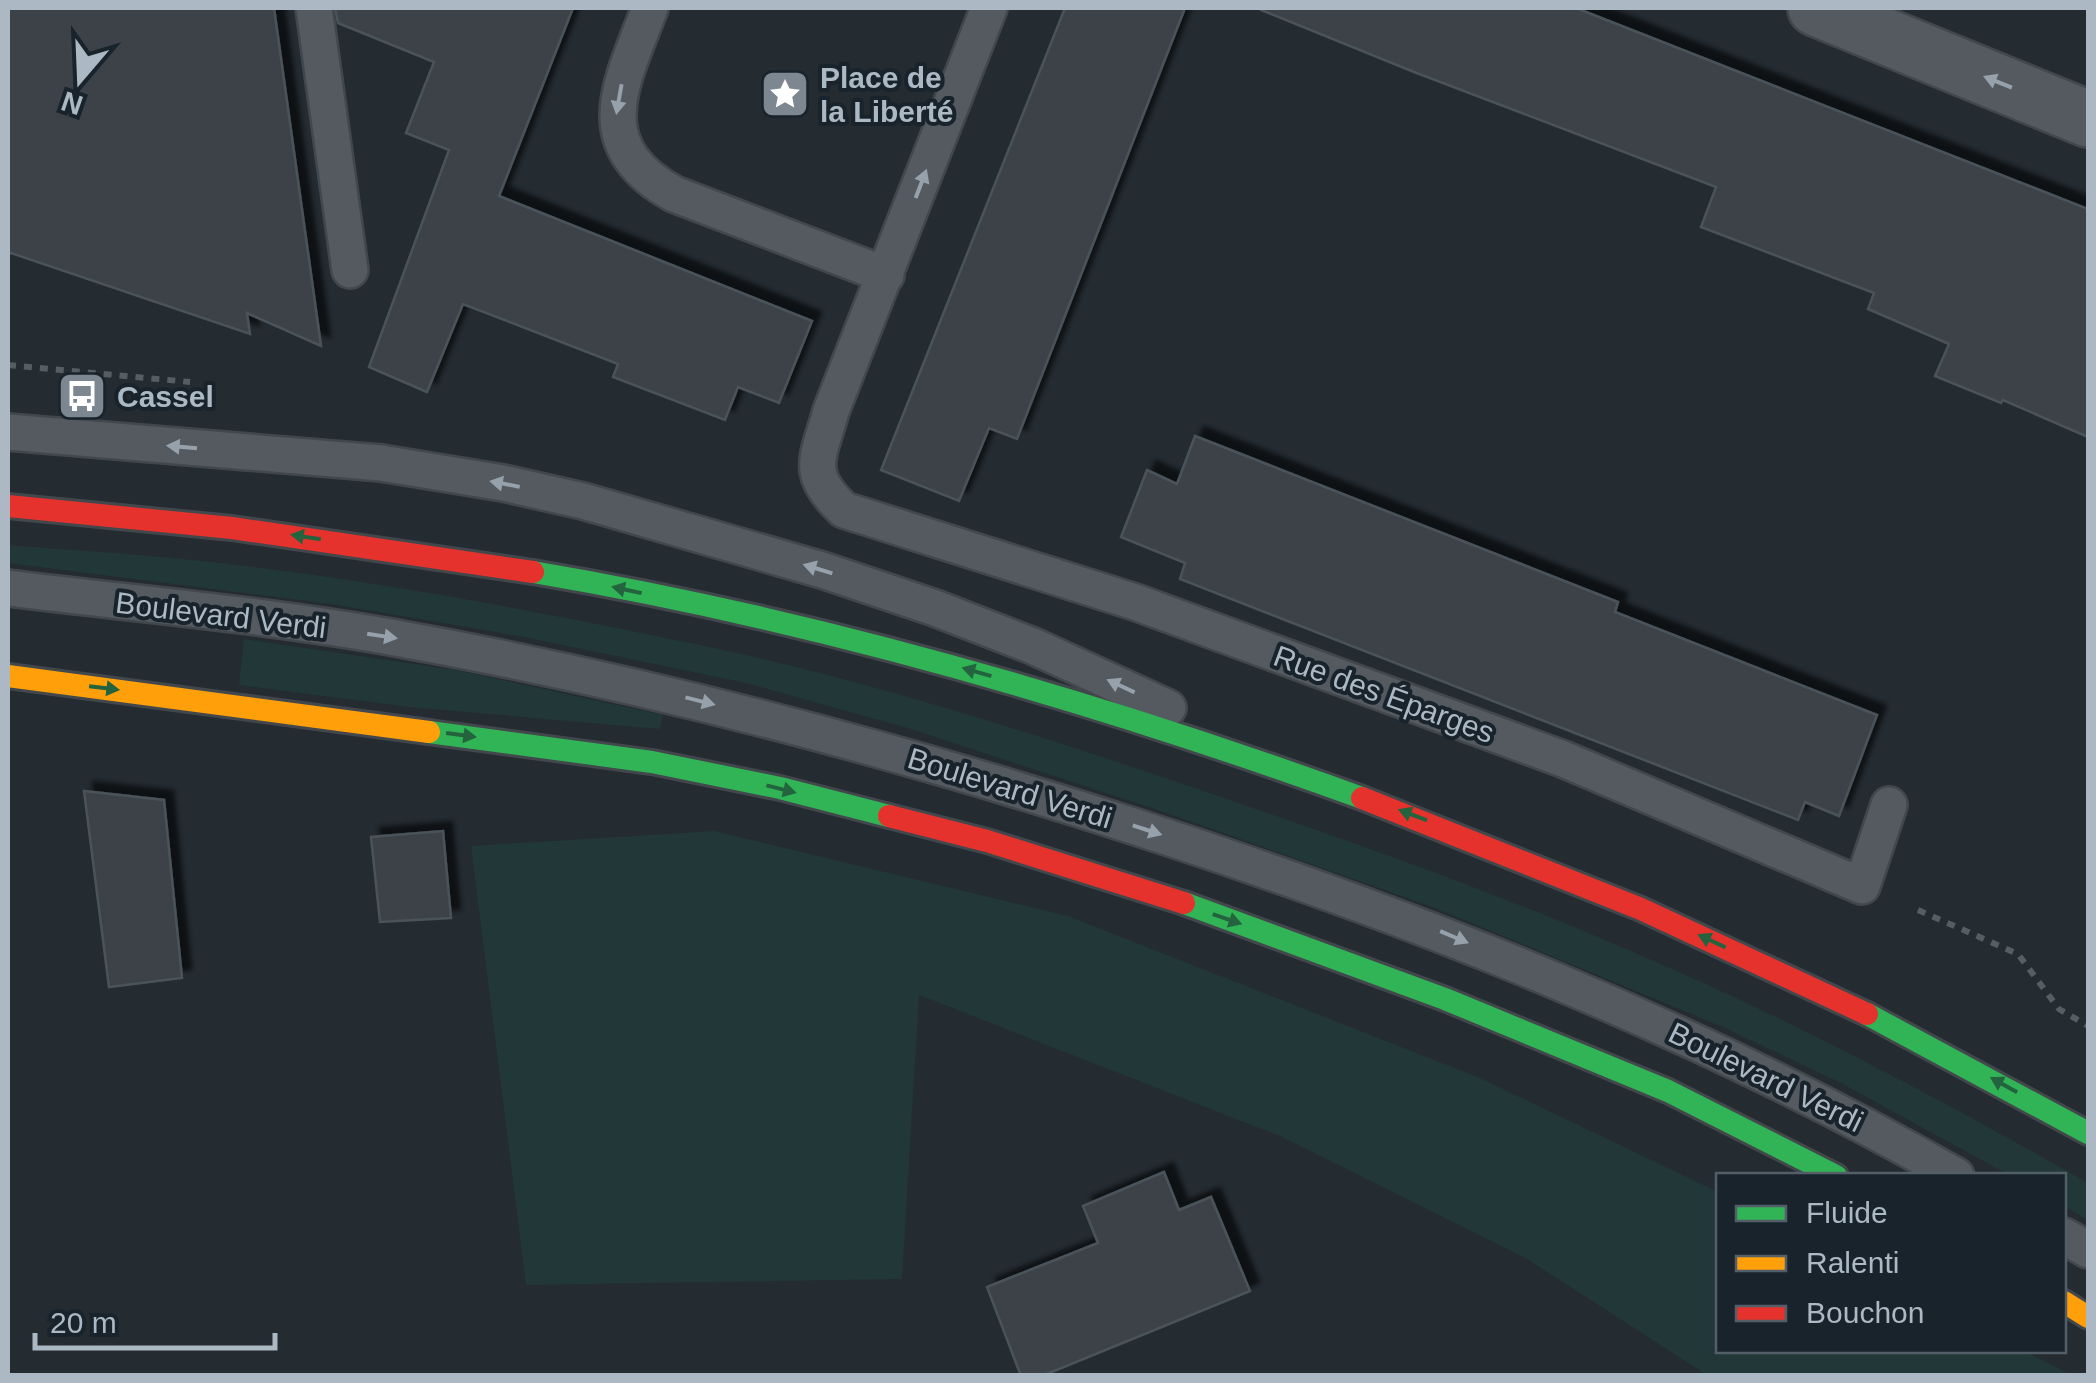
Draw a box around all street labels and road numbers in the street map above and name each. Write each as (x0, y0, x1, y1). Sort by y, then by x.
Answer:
street label: Boulevard Verdi (114, 586, 328, 644)
street label: Rue des Éparges (1269, 639, 1499, 749)
street label: Boulevard Verdi (904, 741, 1116, 835)
street label: Boulevard Verdi (1664, 1016, 1868, 1138)

